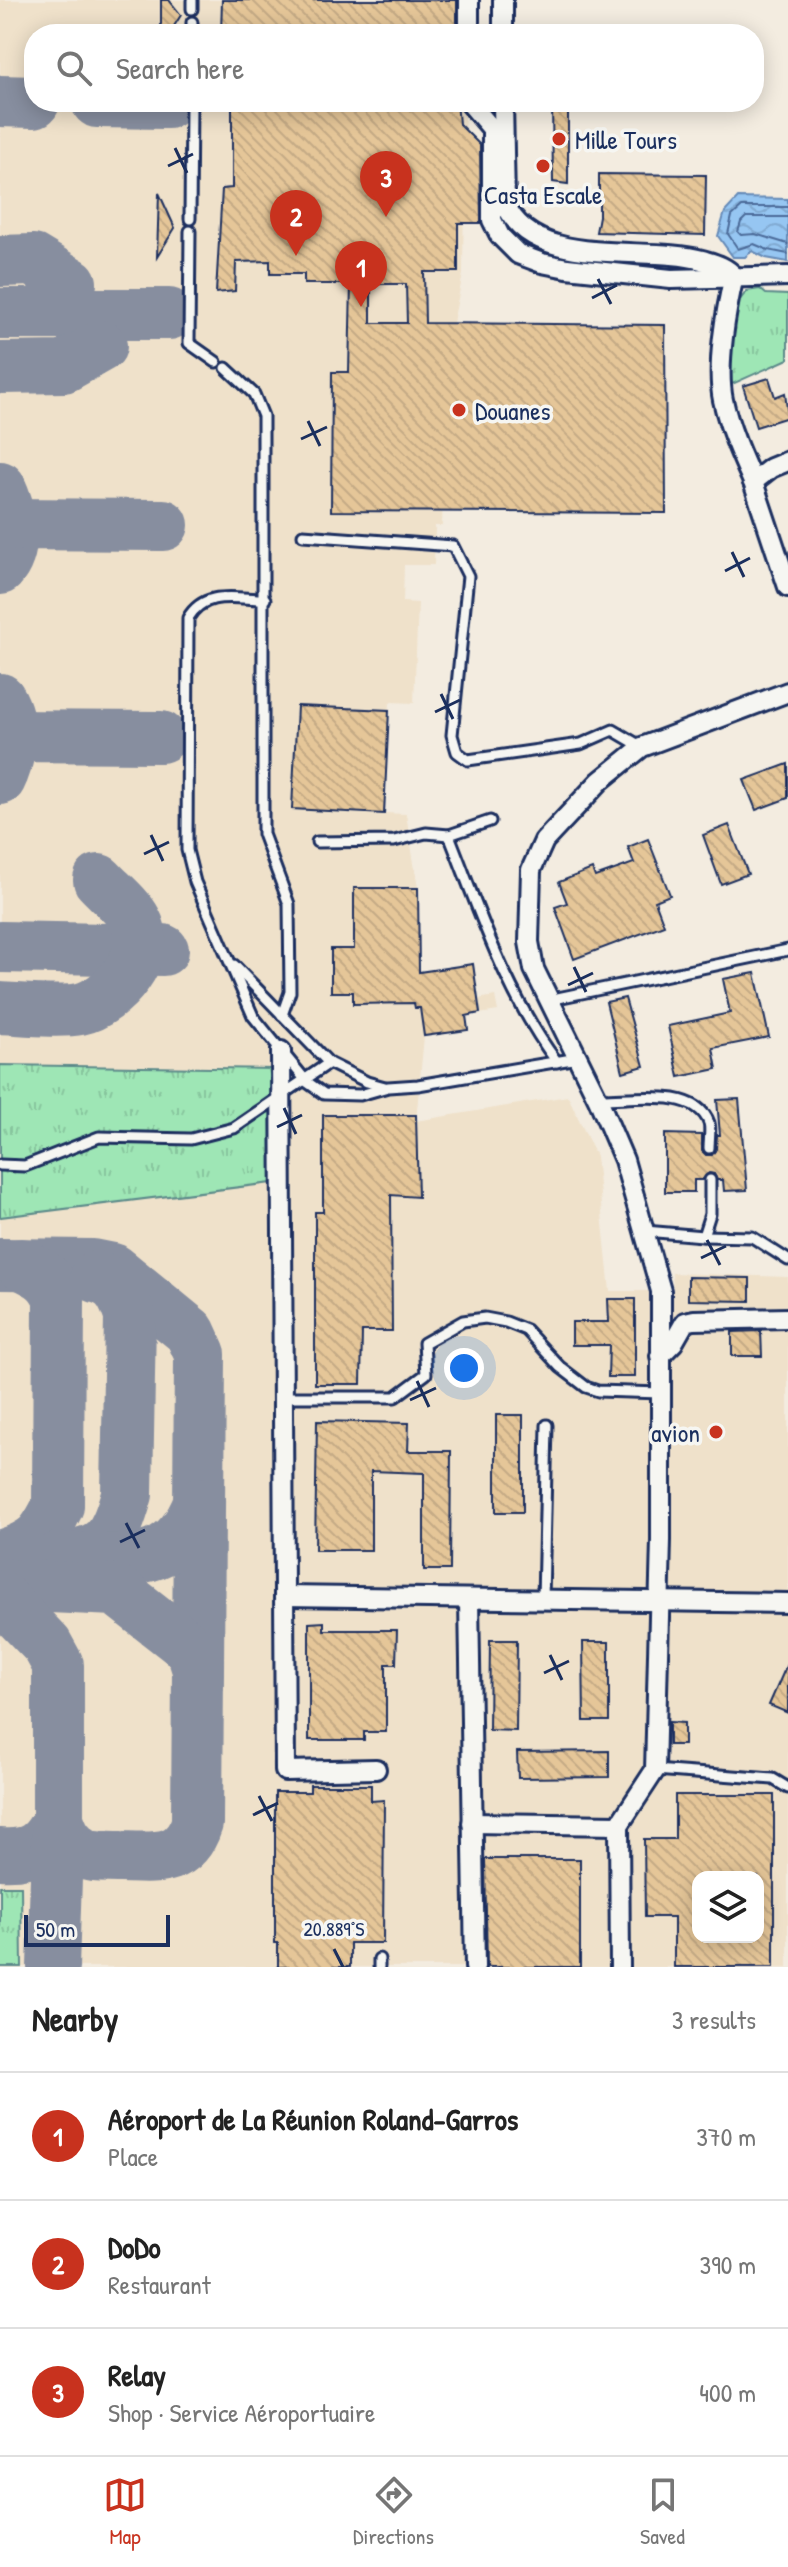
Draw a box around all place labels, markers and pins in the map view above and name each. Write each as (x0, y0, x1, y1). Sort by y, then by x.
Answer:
place label: Mille Tours (575, 122, 677, 157)
marker: Mille Tours (550, 130, 568, 148)
pin: 3 (360, 151, 412, 217)
marker: Casta Escale (534, 157, 552, 175)
place label: Casta Escale (484, 177, 602, 212)
pin: 2 (270, 190, 322, 256)
pin: 1 (335, 241, 387, 307)
place label: Douanes (475, 393, 551, 428)
marker: Douanes (450, 401, 468, 419)
place label: avion (651, 1415, 700, 1450)
marker: avion (707, 1423, 725, 1441)

